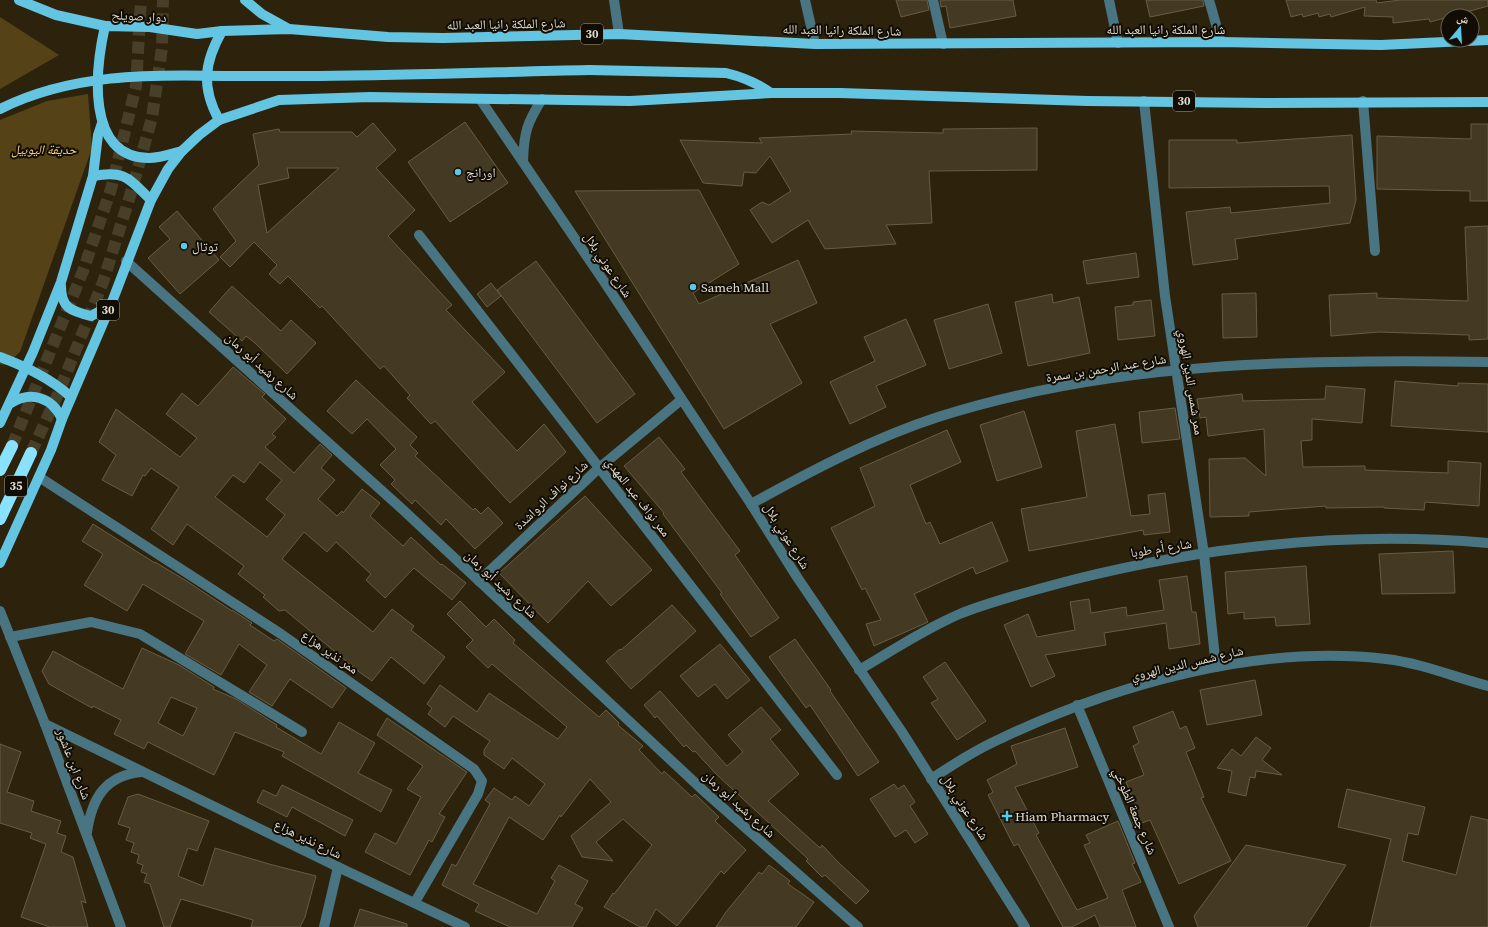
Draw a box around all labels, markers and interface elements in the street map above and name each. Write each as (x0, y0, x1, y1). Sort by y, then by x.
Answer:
street label: دوار صويلح (111, 6, 167, 27)
north arrow (1440, 8, 1480, 48)
text: ش (1455, 10, 1471, 28)
street label: شارع الملكة رانيا العبد الله (446, 14, 566, 35)
street label: شارع الملكة رانيا العبد الله (782, 20, 902, 41)
street label: شارع الملكة رانيا العبد الله (1107, 21, 1225, 39)
road number: 30 (581, 24, 603, 44)
road number: 30 (1173, 91, 1195, 111)
park label: حديقة اليوبيل (11, 141, 77, 158)
place label: اورانج (466, 164, 496, 182)
marker: اورانج (453, 167, 463, 177)
street label: شارع عوني بلال (578, 229, 636, 302)
place label: توتال (192, 238, 218, 255)
marker: توتال (179, 241, 189, 251)
place label: Sameh Mall (701, 279, 769, 296)
marker: Sameh Mall (688, 282, 698, 292)
road number: 30 (97, 300, 119, 320)
street label: ممر شمس الدين الهروي (1172, 328, 1208, 437)
street label: شارع رشيد أبو رمان (221, 329, 302, 404)
street label: شارع عبد الرحمن بن سمرة (1045, 350, 1167, 387)
street label: ممر نواف عبد المهدي (600, 454, 674, 542)
street label: شارع نواف الرواشدة (511, 456, 592, 534)
road number: 35 (5, 476, 27, 496)
street label: شارع عوني بلال (758, 500, 814, 574)
street label: شارع أم طوبا (1129, 535, 1193, 562)
street label: شارع رشيد أبو رمان (461, 546, 541, 623)
street label: ممر نذير هزاع (298, 626, 361, 678)
street label: شارع شمس الدين الهروي (1129, 642, 1246, 686)
street label: شارع ابن عاشور (51, 725, 95, 802)
street label: شارع جمعة الطوخي (1107, 765, 1161, 858)
street label: شارع رشيد أبو رمان (698, 767, 779, 842)
street label: شارع عوني بلال (935, 771, 993, 844)
place label: Hiam Pharmacy (1015, 808, 1110, 825)
marker: Hiam Pharmacy (1002, 811, 1012, 821)
street label: شارع نذير هزاع (271, 815, 345, 864)

